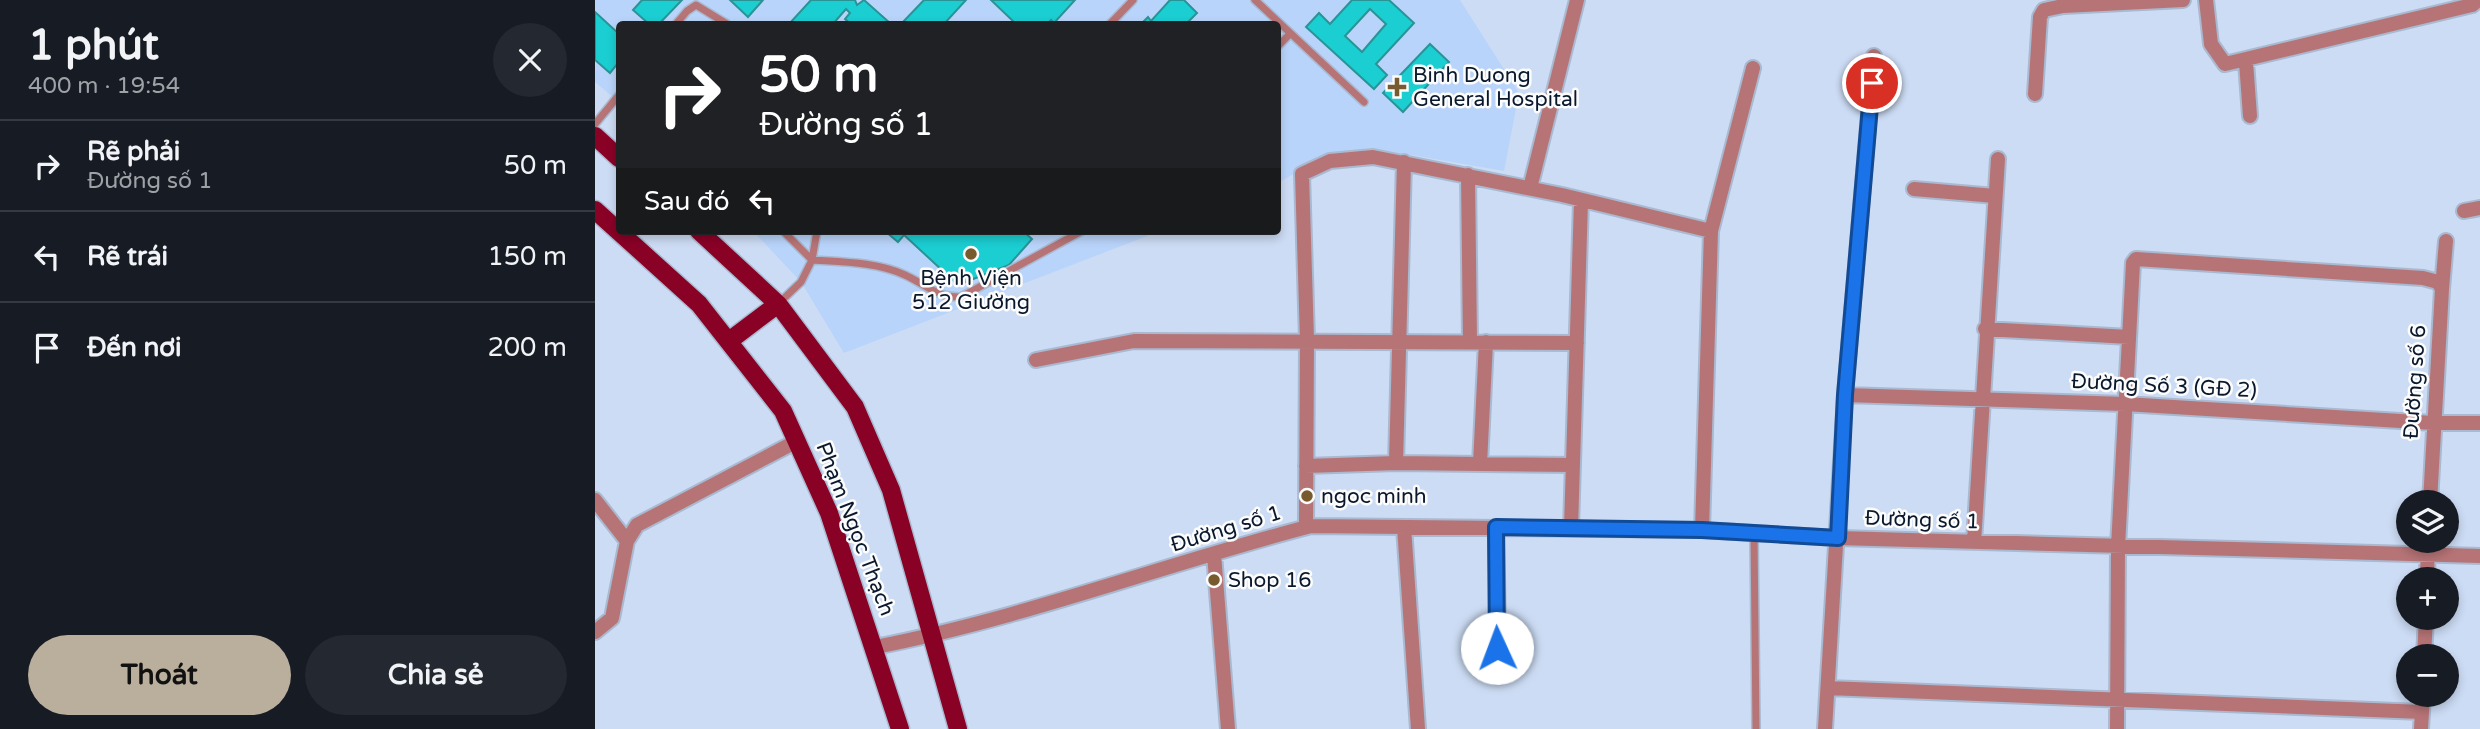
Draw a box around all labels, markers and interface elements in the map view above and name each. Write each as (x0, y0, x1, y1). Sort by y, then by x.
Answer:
text: 1 phút (28, 20, 159, 71)
button: close (493, 23, 567, 97)
text: 50 m (759, 46, 878, 105)
icon: right (644, 49, 735, 140)
pin (1842, 53, 1902, 113)
place label: Binh Duong General Hospital (1413, 63, 1578, 112)
icon: arrive (1853, 64, 1891, 102)
text: 400 m · 19:54 (28, 72, 180, 100)
marker: Binh Duong General Hospital (1387, 77, 1407, 97)
text: Đường số 1 (759, 106, 933, 144)
text: Rẽ phải (87, 136, 180, 167)
icon: right (28, 147, 66, 185)
text: 50 m (504, 150, 567, 181)
text: Đường số 1 (87, 167, 212, 195)
icon: left (743, 182, 781, 220)
text: Sau đó (644, 186, 729, 217)
icon: left (28, 238, 66, 276)
text: Rẽ trái (87, 241, 168, 272)
text: 150 m (487, 241, 567, 272)
marker: Bệnh Viện 512 Giường (963, 246, 979, 262)
place label: Bệnh Viện 512 Giường (912, 266, 1030, 315)
street label: Đường số 6 (2399, 324, 2431, 440)
icon: arrive (28, 329, 66, 367)
text: Đến nơi (87, 332, 182, 363)
text: 200 m (487, 332, 567, 363)
street label: Đường Số 3 (GĐ 2) (2071, 369, 2257, 403)
street label: Phạm Ngọc Thạch (810, 439, 900, 619)
place label: ngoc minh (1321, 484, 1427, 509)
marker: ngoc minh (1299, 488, 1315, 504)
map controls (2396, 490, 2459, 707)
button: layers (2396, 490, 2459, 553)
street label: Đường số 1 (1168, 500, 1284, 558)
street label: Đường số 1 (1864, 506, 1980, 534)
button: + (2396, 567, 2459, 630)
place label: Shop 16 (1228, 568, 1311, 593)
marker: Shop 16 (1206, 572, 1222, 588)
position arrow (1460, 611, 1534, 685)
button: Thoát (28, 635, 291, 715)
button: Chia sẻ (305, 635, 567, 715)
button: − (2396, 644, 2459, 707)

